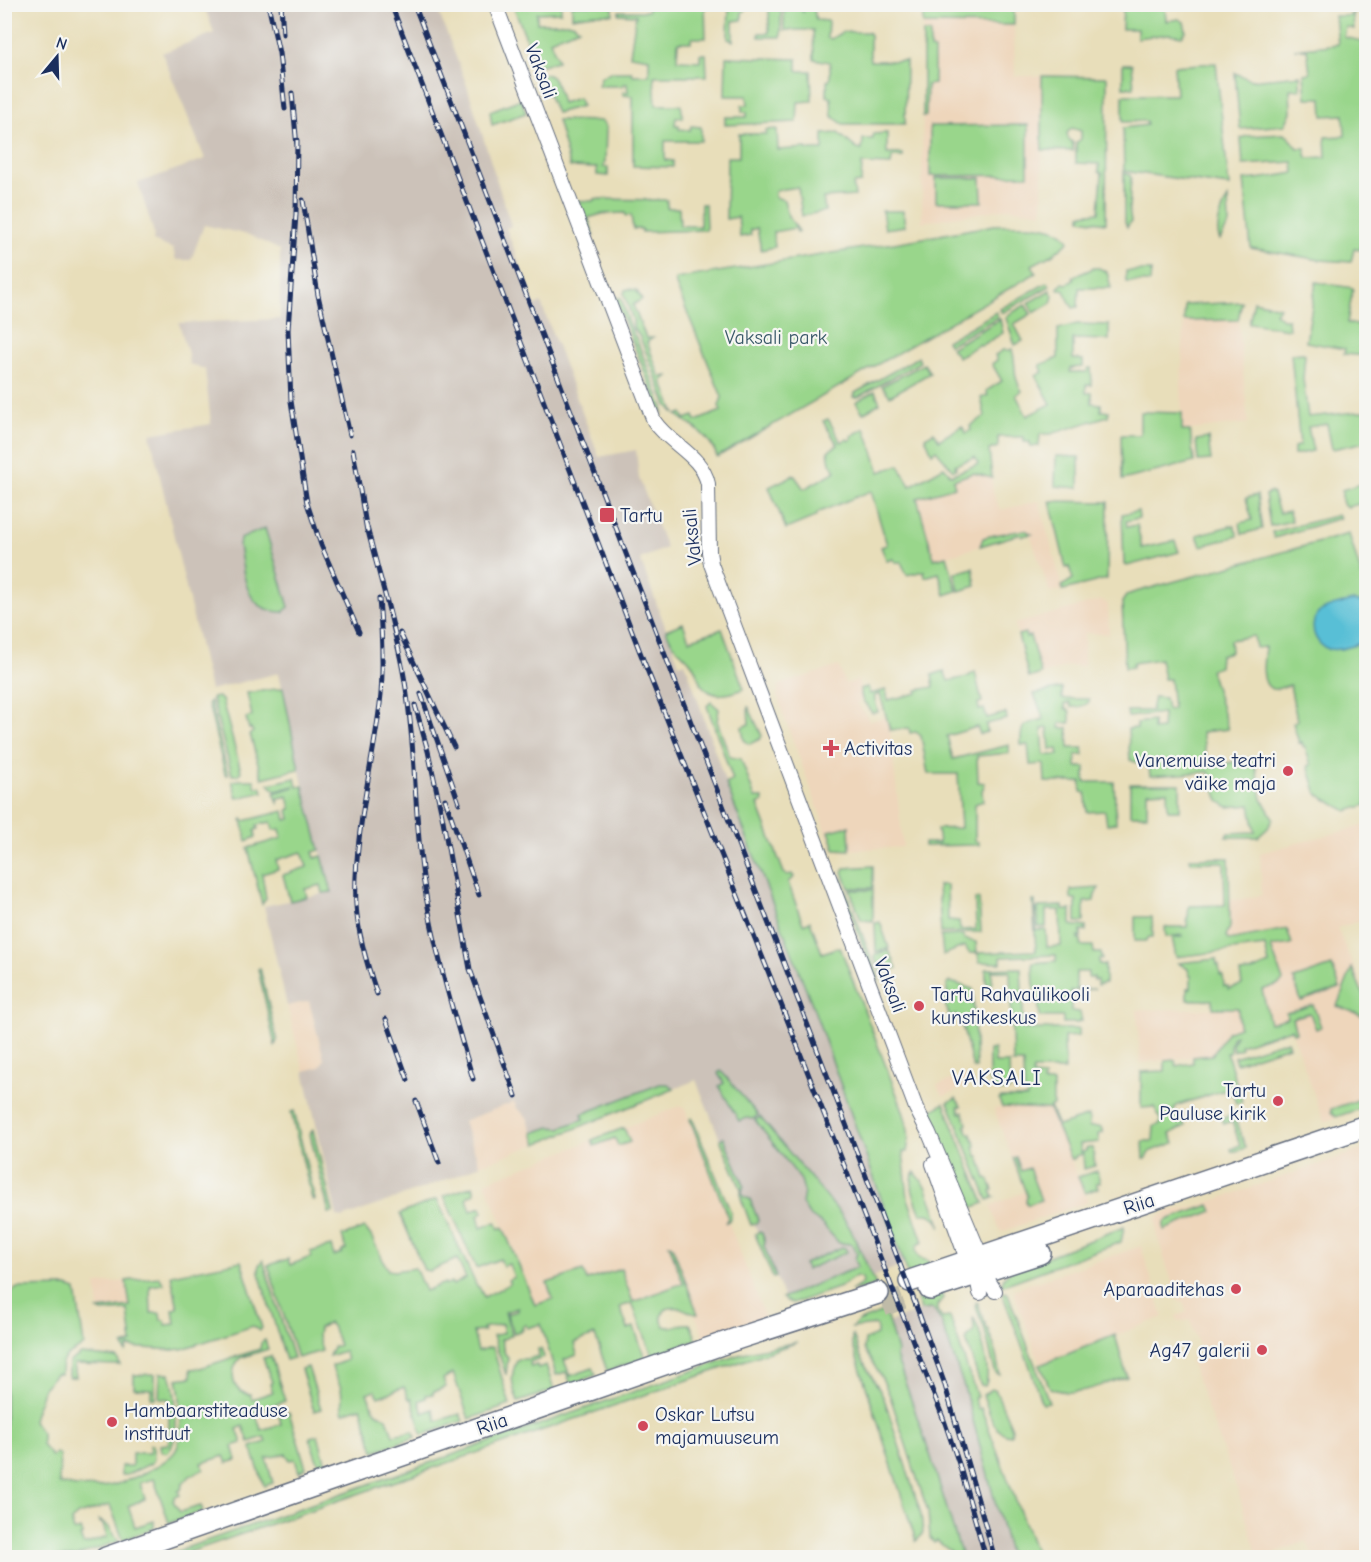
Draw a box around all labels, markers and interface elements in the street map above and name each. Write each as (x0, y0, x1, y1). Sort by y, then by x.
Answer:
north arrow (27, 27, 87, 87)
text: N (54, 34, 69, 54)
street label: Vaksali (520, 40, 562, 102)
park label: Vaksali park (725, 326, 827, 349)
place label: Tartu (620, 504, 663, 527)
marker: Tartu (598, 506, 616, 524)
street label: Vaksali (678, 507, 706, 567)
place label: Activitas (844, 737, 912, 760)
marker: Activitas (822, 739, 840, 757)
place label: Vanemuise teatri väike maja (1135, 749, 1276, 795)
marker: Vanemuise teatri väike maja (1281, 764, 1295, 778)
street label: Vaksali (869, 954, 911, 1016)
place label: Tartu Rahvaülikooli kunstikeskus (931, 983, 1090, 1029)
marker: Tartu Rahvaülikooli kunstikeskus (912, 999, 926, 1013)
district label: VAKSALI (952, 1065, 1042, 1091)
place label: Tartu Pauluse kirik (1159, 1079, 1266, 1125)
marker: Tartu Pauluse kirik (1271, 1094, 1285, 1108)
street label: Riia (1121, 1188, 1157, 1220)
place label: Aparaaditehas (1104, 1278, 1224, 1301)
marker: Aparaaditehas (1229, 1282, 1243, 1296)
place label: Ag47 galerii (1150, 1339, 1250, 1362)
marker: Ag47 galerii (1255, 1343, 1269, 1357)
place label: Hambaarstiteaduse instituut (124, 1399, 288, 1445)
place label: Oskar Lutsu majamuuseum (655, 1403, 779, 1449)
street label: Riia (473, 1408, 511, 1440)
marker: Hambaarstiteaduse instituut (105, 1415, 119, 1429)
marker: Oskar Lutsu majamuuseum (636, 1419, 650, 1433)

